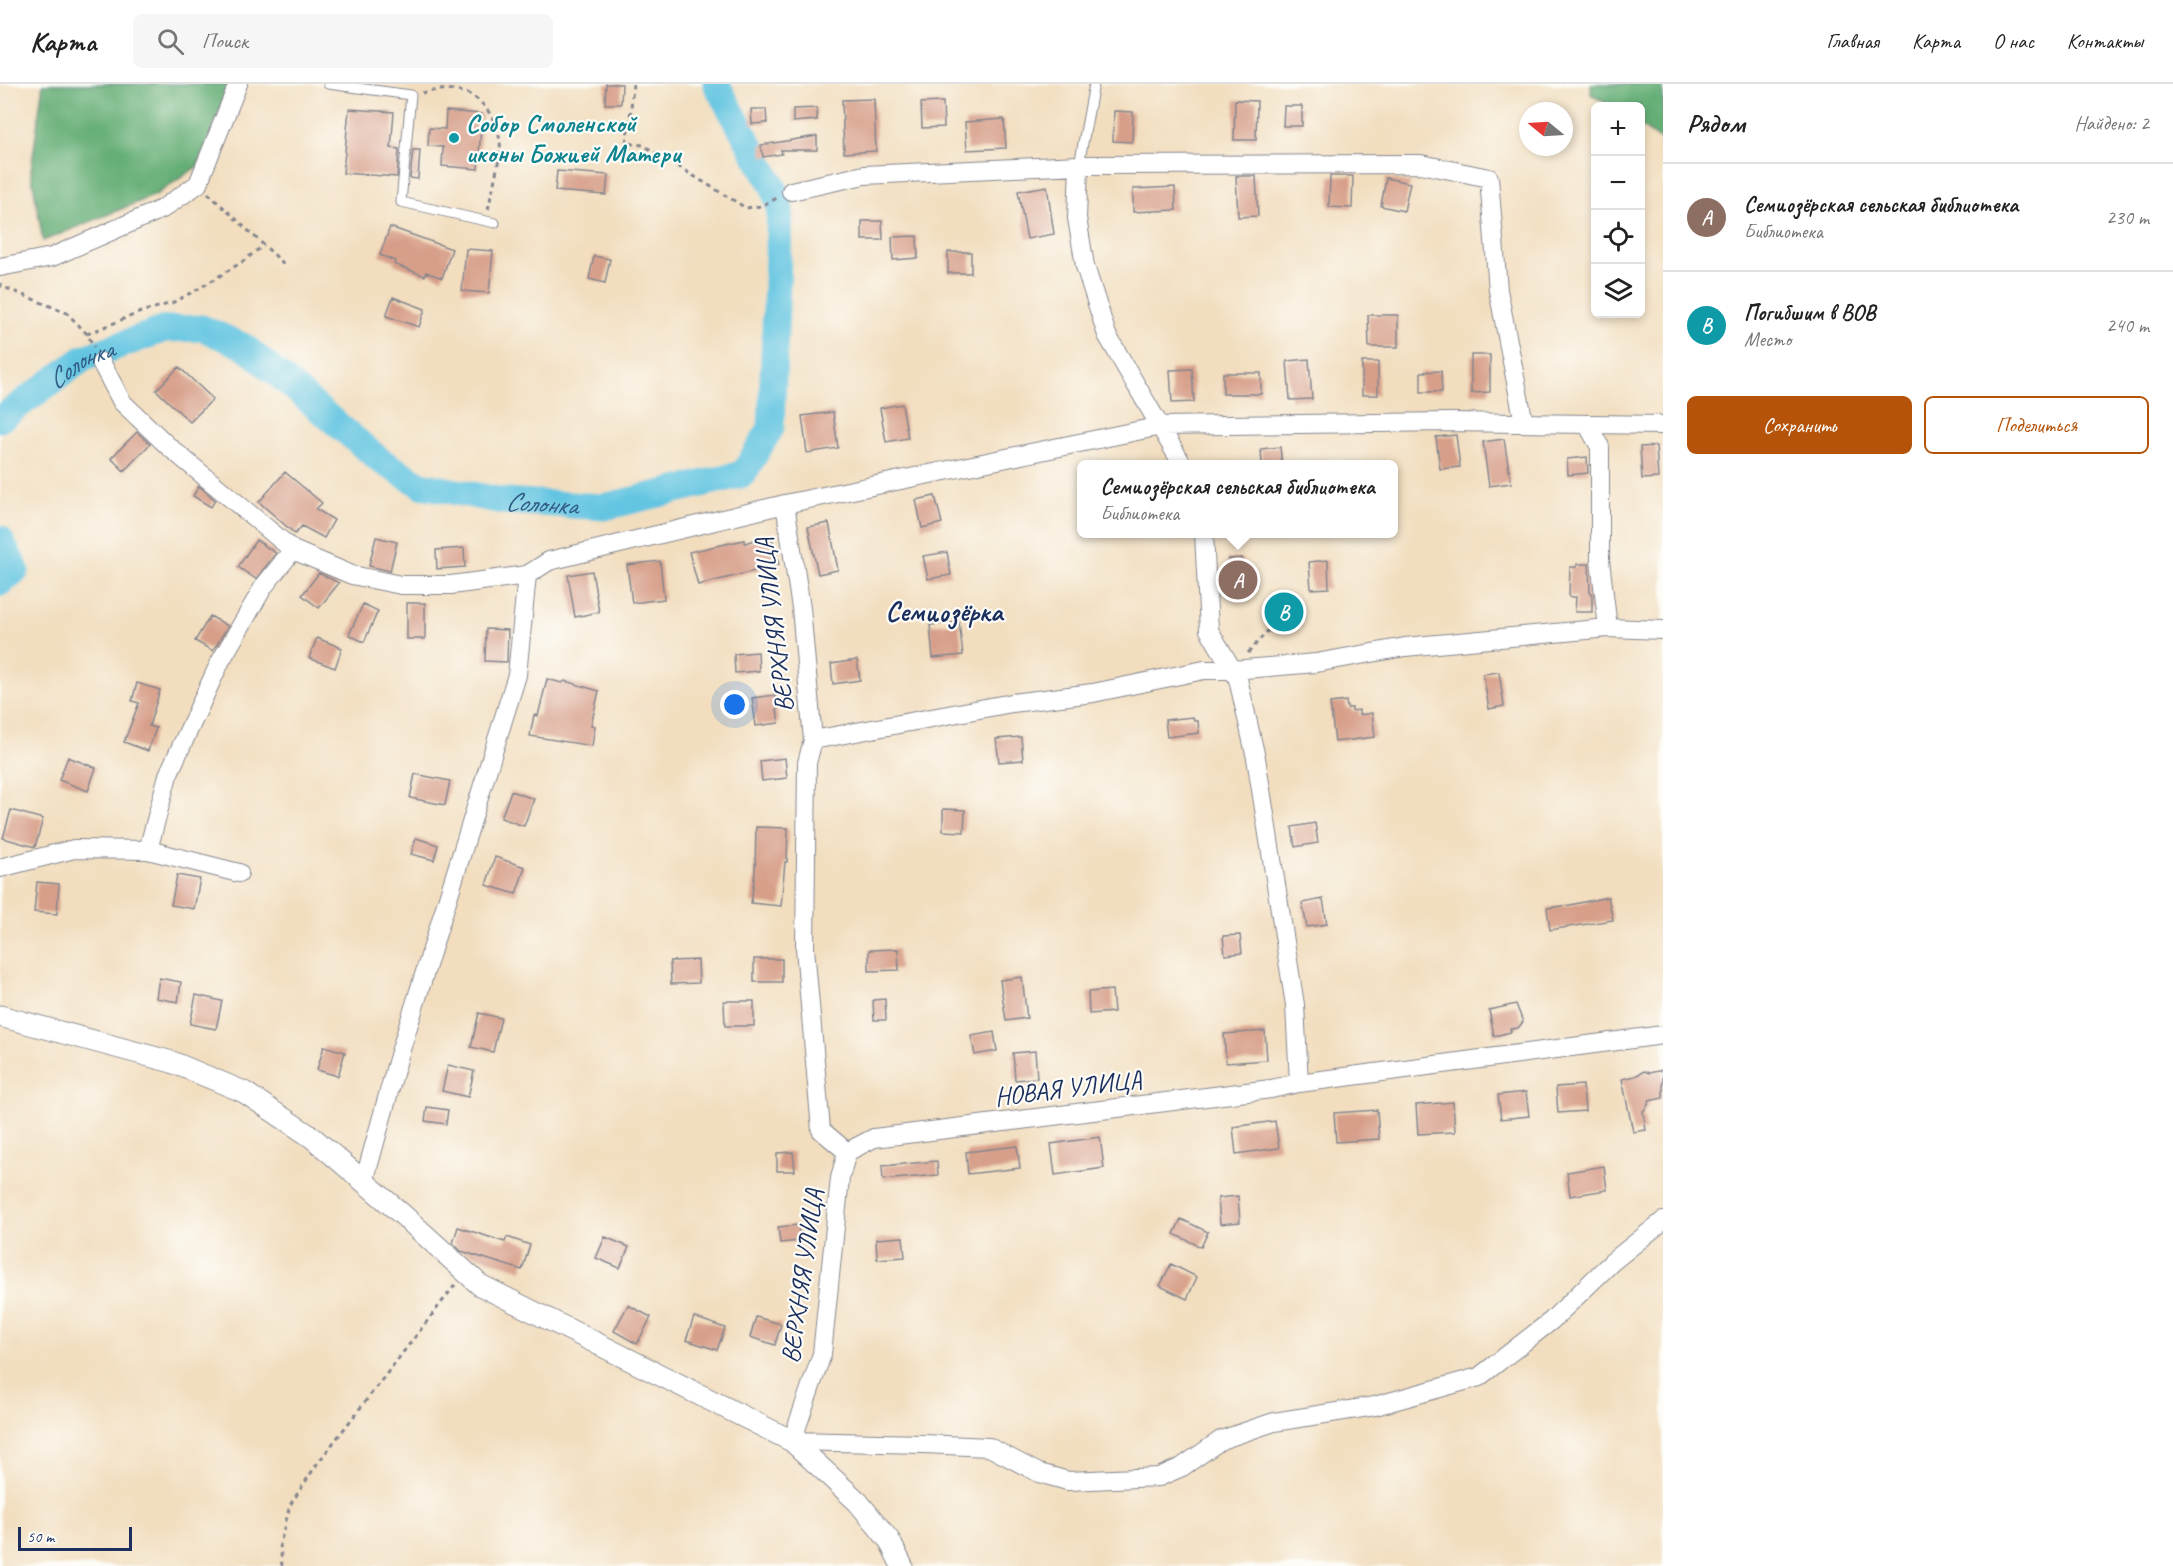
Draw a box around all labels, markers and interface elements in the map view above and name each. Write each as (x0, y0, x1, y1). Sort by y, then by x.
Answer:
search box (133, 14, 553, 68)
text: Карта (30, 24, 97, 59)
icon: search (154, 25, 187, 58)
text: Поиск (202, 27, 248, 55)
text: Главная (1826, 28, 1879, 54)
text: Карта (1912, 28, 1960, 54)
text: О нас (1993, 28, 2034, 54)
text: Контакты (2067, 28, 2143, 54)
north arrow (1519, 102, 1573, 156)
map controls (1591, 102, 1645, 318)
button: + (1591, 102, 1645, 156)
place label: Собор Смоленской иконы Божией Матери (466, 107, 683, 170)
text: Рядом (1687, 107, 1745, 140)
text: Найдено: 2 (2074, 111, 2149, 136)
marker: Собор Смоленской иконы Божией Матери (447, 131, 461, 145)
button: − (1591, 156, 1645, 210)
text: Семиозёрская сельская библиотека (1744, 191, 2018, 219)
text: A (1701, 205, 1712, 230)
text: 230 m (2106, 205, 2149, 230)
button: locate (1591, 210, 1645, 264)
text: Библиотека (1744, 219, 1823, 244)
button: layers (1591, 264, 1645, 318)
text: Погибшим в ВОВ (1744, 299, 1876, 327)
text: B (1701, 313, 1712, 338)
text: 240 m (2106, 313, 2149, 338)
text: Место (1744, 327, 1791, 352)
water label: Солонка (40, 331, 121, 396)
button: Сохранить (1687, 396, 1912, 454)
button: Поделиться (1924, 396, 2149, 454)
popup (1077, 460, 1398, 538)
text: Семиозёрская сельская библиотека (1100, 473, 1375, 501)
water label: Солонка (504, 484, 581, 523)
text: Библиотека (1100, 501, 1179, 526)
street label: ВЕРХНЯЯ УЛИЦА (747, 535, 801, 714)
pin: A (1218, 558, 1258, 602)
pin: B (1264, 590, 1304, 634)
district label: Семиозёрка (885, 594, 1005, 630)
your location (720, 690, 749, 719)
street label: НОВАЯ УЛИЦА (993, 1062, 1144, 1113)
street label: ВЕРХНЯЯ УЛИЦА (773, 1186, 831, 1365)
scale bar (18, 1524, 132, 1552)
text: 50 m (27, 1527, 54, 1547)

